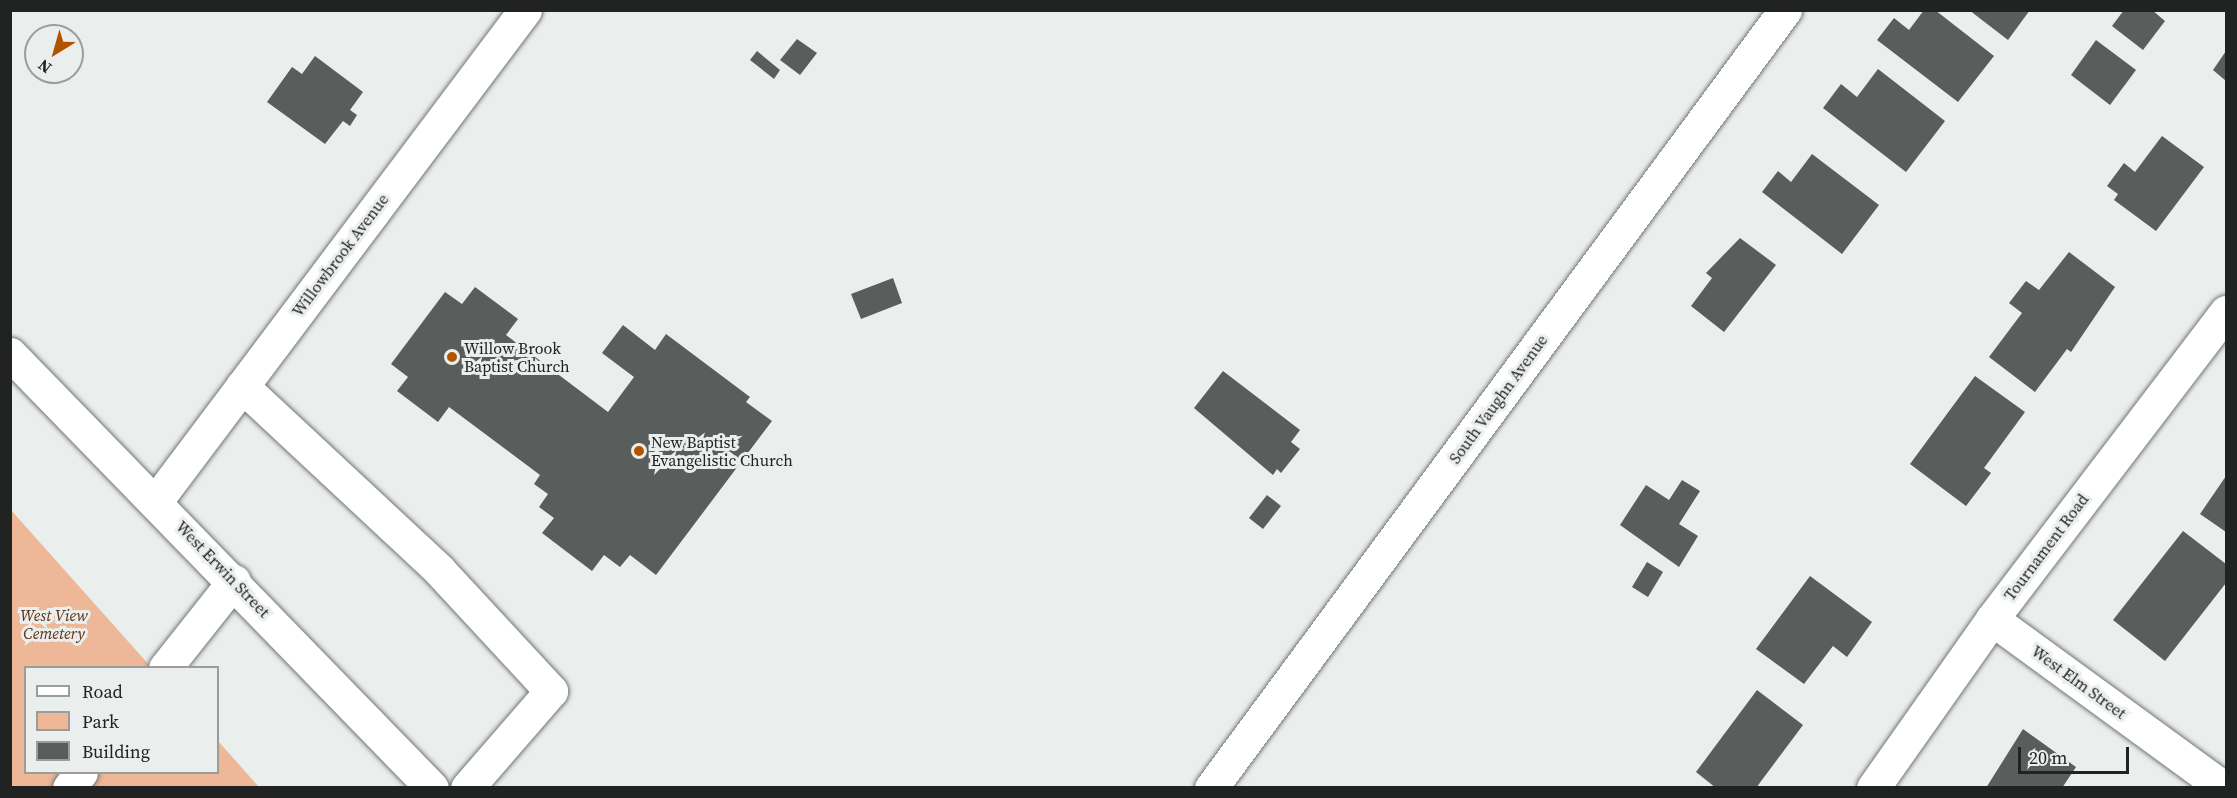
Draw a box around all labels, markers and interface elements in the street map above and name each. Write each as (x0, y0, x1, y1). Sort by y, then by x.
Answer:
north arrow (24, 24, 84, 84)
text: N (33, 54, 56, 79)
street label: Willowbrook Avenue (288, 190, 392, 320)
street label: South Vaughn Avenue (1445, 331, 1551, 467)
place label: Willow Brook Baptist Church (464, 338, 570, 376)
marker: Willow Brook Baptist Church (445, 350, 459, 364)
place label: New Baptist Evangelistic Church (651, 432, 793, 470)
marker: New Baptist Evangelistic Church (632, 444, 646, 458)
street label: Tournament Road (2000, 490, 2092, 604)
street label: West Erwin Street (172, 517, 274, 621)
park label: West View Cemetery (20, 605, 88, 643)
street label: West Elm Street (2028, 641, 2130, 723)
legend (24, 666, 219, 774)
text: Road (82, 679, 123, 704)
text: Park (82, 709, 119, 734)
scale bar (2021, 735, 2132, 773)
text: Building (82, 739, 150, 764)
text: 20 m (2029, 745, 2067, 770)

